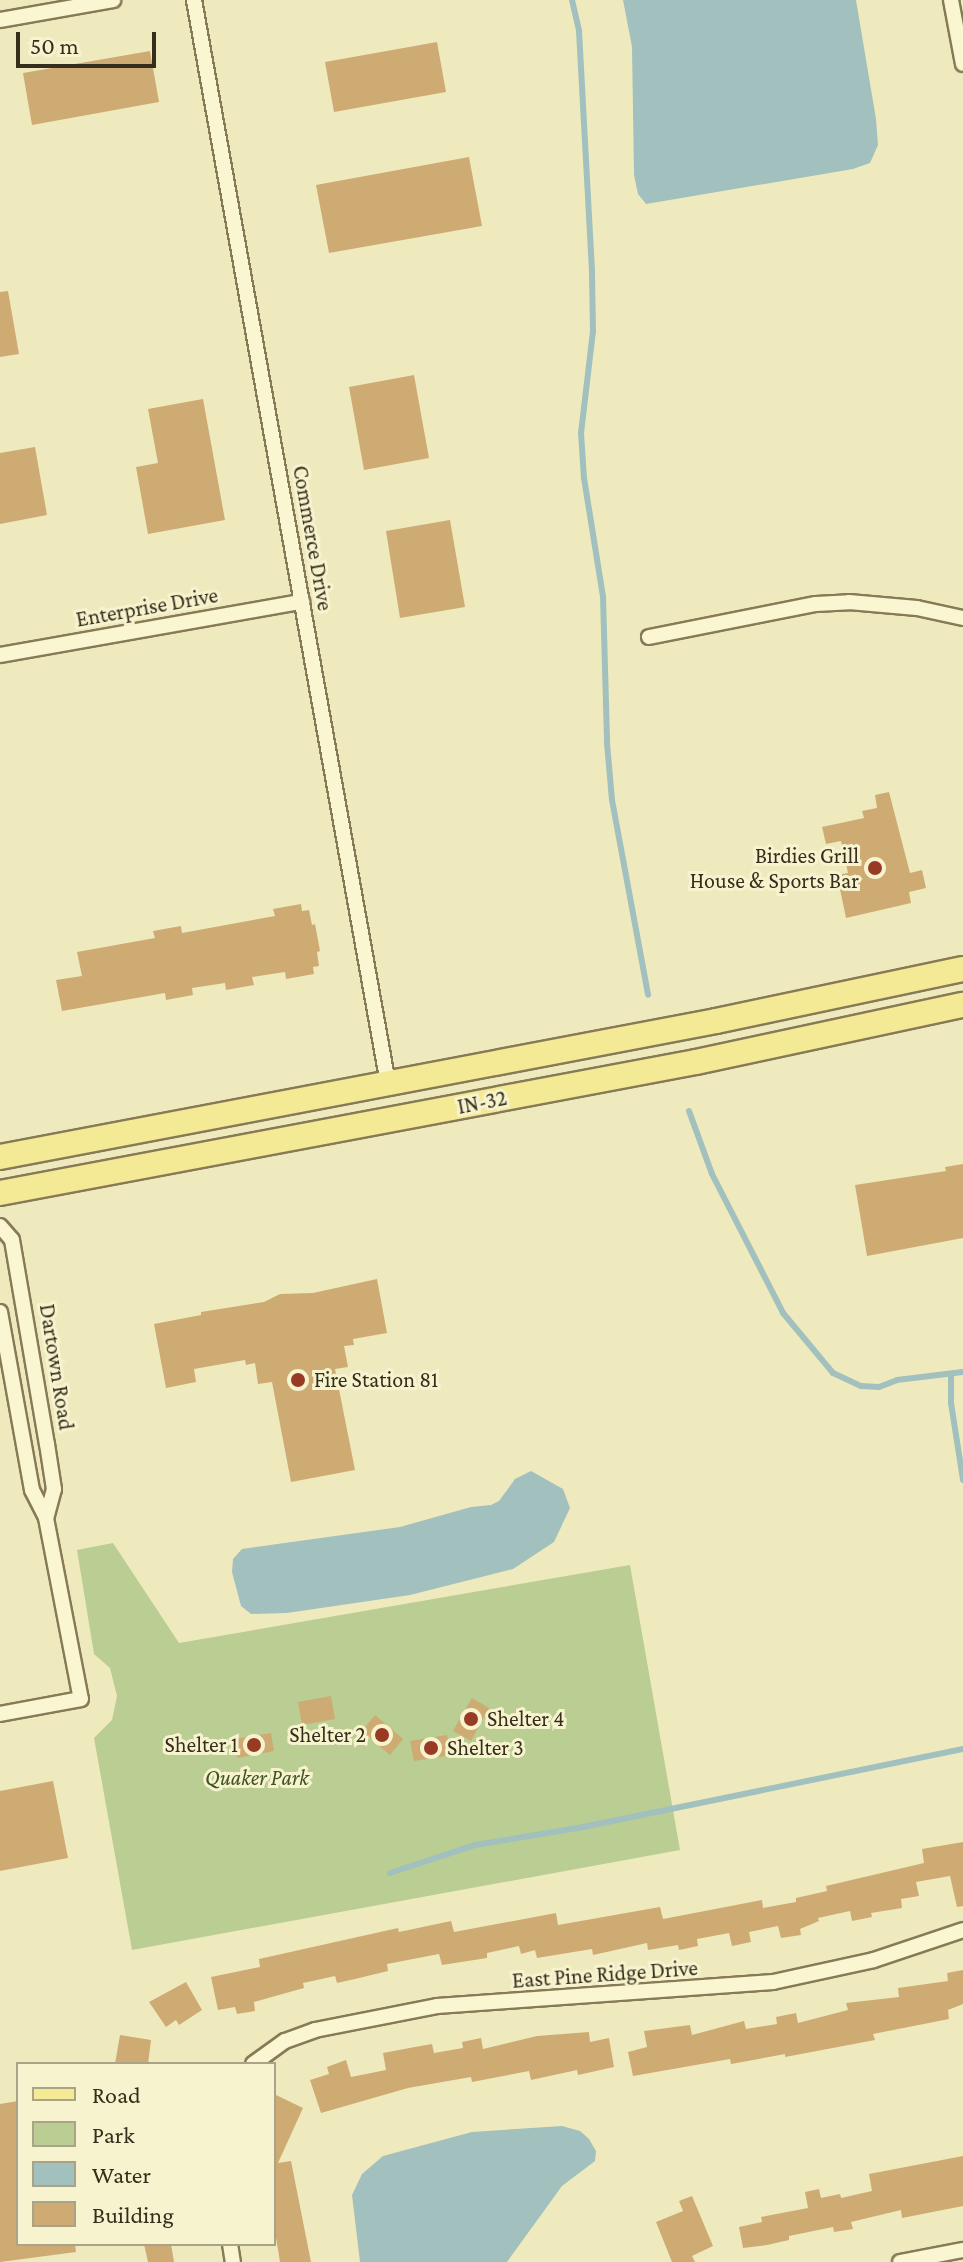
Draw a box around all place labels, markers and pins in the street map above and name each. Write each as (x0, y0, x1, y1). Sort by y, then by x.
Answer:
place label: Birdies Grill House & Sports Bar (690, 842, 859, 894)
marker: Birdies Grill House & Sports Bar (866, 859, 884, 877)
place label: Fire Station 81 (314, 1367, 438, 1393)
marker: Fire Station 81 (289, 1371, 307, 1389)
place label: Shelter 4 (487, 1706, 565, 1732)
marker: Shelter 4 (462, 1710, 480, 1728)
place label: Shelter 2 (289, 1722, 366, 1748)
marker: Shelter 2 (373, 1726, 391, 1744)
place label: Shelter 1 (164, 1732, 238, 1758)
place label: Shelter 3 (447, 1735, 524, 1761)
marker: Shelter 1 (245, 1736, 263, 1754)
marker: Shelter 3 (422, 1739, 440, 1757)

